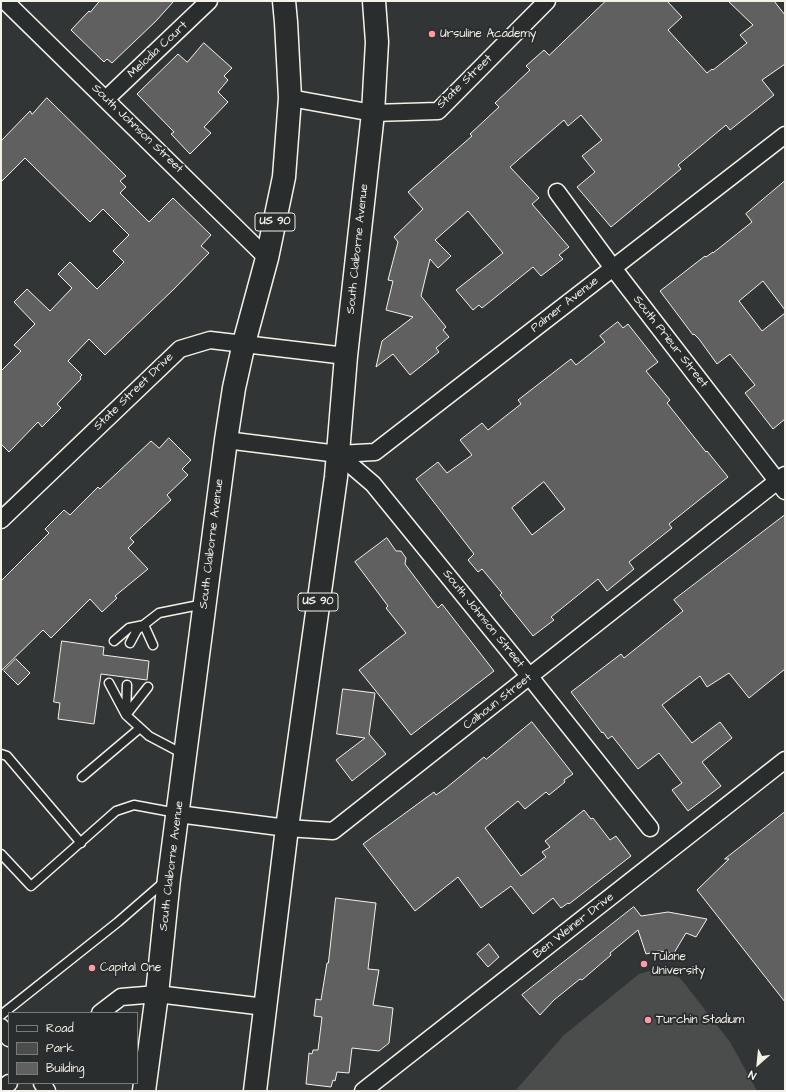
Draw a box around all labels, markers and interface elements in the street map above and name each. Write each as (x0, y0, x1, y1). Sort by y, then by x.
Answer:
street label: Melodia Court (125, 19, 191, 81)
place label: Ursuline Academy (440, 27, 536, 41)
marker: Ursuline Academy (427, 29, 437, 39)
street label: State Street (434, 52, 496, 112)
street label: South Johnson Street (88, 82, 186, 176)
street label: South Claiborne Avenue (344, 183, 372, 315)
road number: US 90 (255, 213, 295, 231)
street label: Palmer Avenue (528, 274, 602, 336)
street label: South Prieur Street (629, 293, 711, 391)
street label: State Street Drive (91, 350, 177, 434)
street label: South Claiborne Avenue (197, 478, 227, 610)
street label: South Johnson Street (439, 567, 527, 671)
road number: US 90 (298, 593, 338, 611)
street label: Calhoun Street (461, 671, 535, 733)
street label: South Claiborne Avenue (157, 800, 187, 932)
street label: Ben Weiner Drive (531, 890, 617, 962)
place label: Tulane University (652, 950, 705, 978)
marker: Tulane University (639, 959, 649, 969)
place label: Capital One (100, 961, 161, 975)
marker: Capital One (87, 963, 97, 973)
legend (8, 1012, 138, 1084)
place label: Turchin Stadium (656, 1013, 744, 1027)
marker: Turchin Stadium (643, 1015, 653, 1025)
text: Road (46, 1020, 74, 1037)
text: Park (46, 1040, 74, 1057)
north arrow (738, 1044, 778, 1084)
text: Building (46, 1060, 84, 1077)
text: N (746, 1067, 759, 1083)

